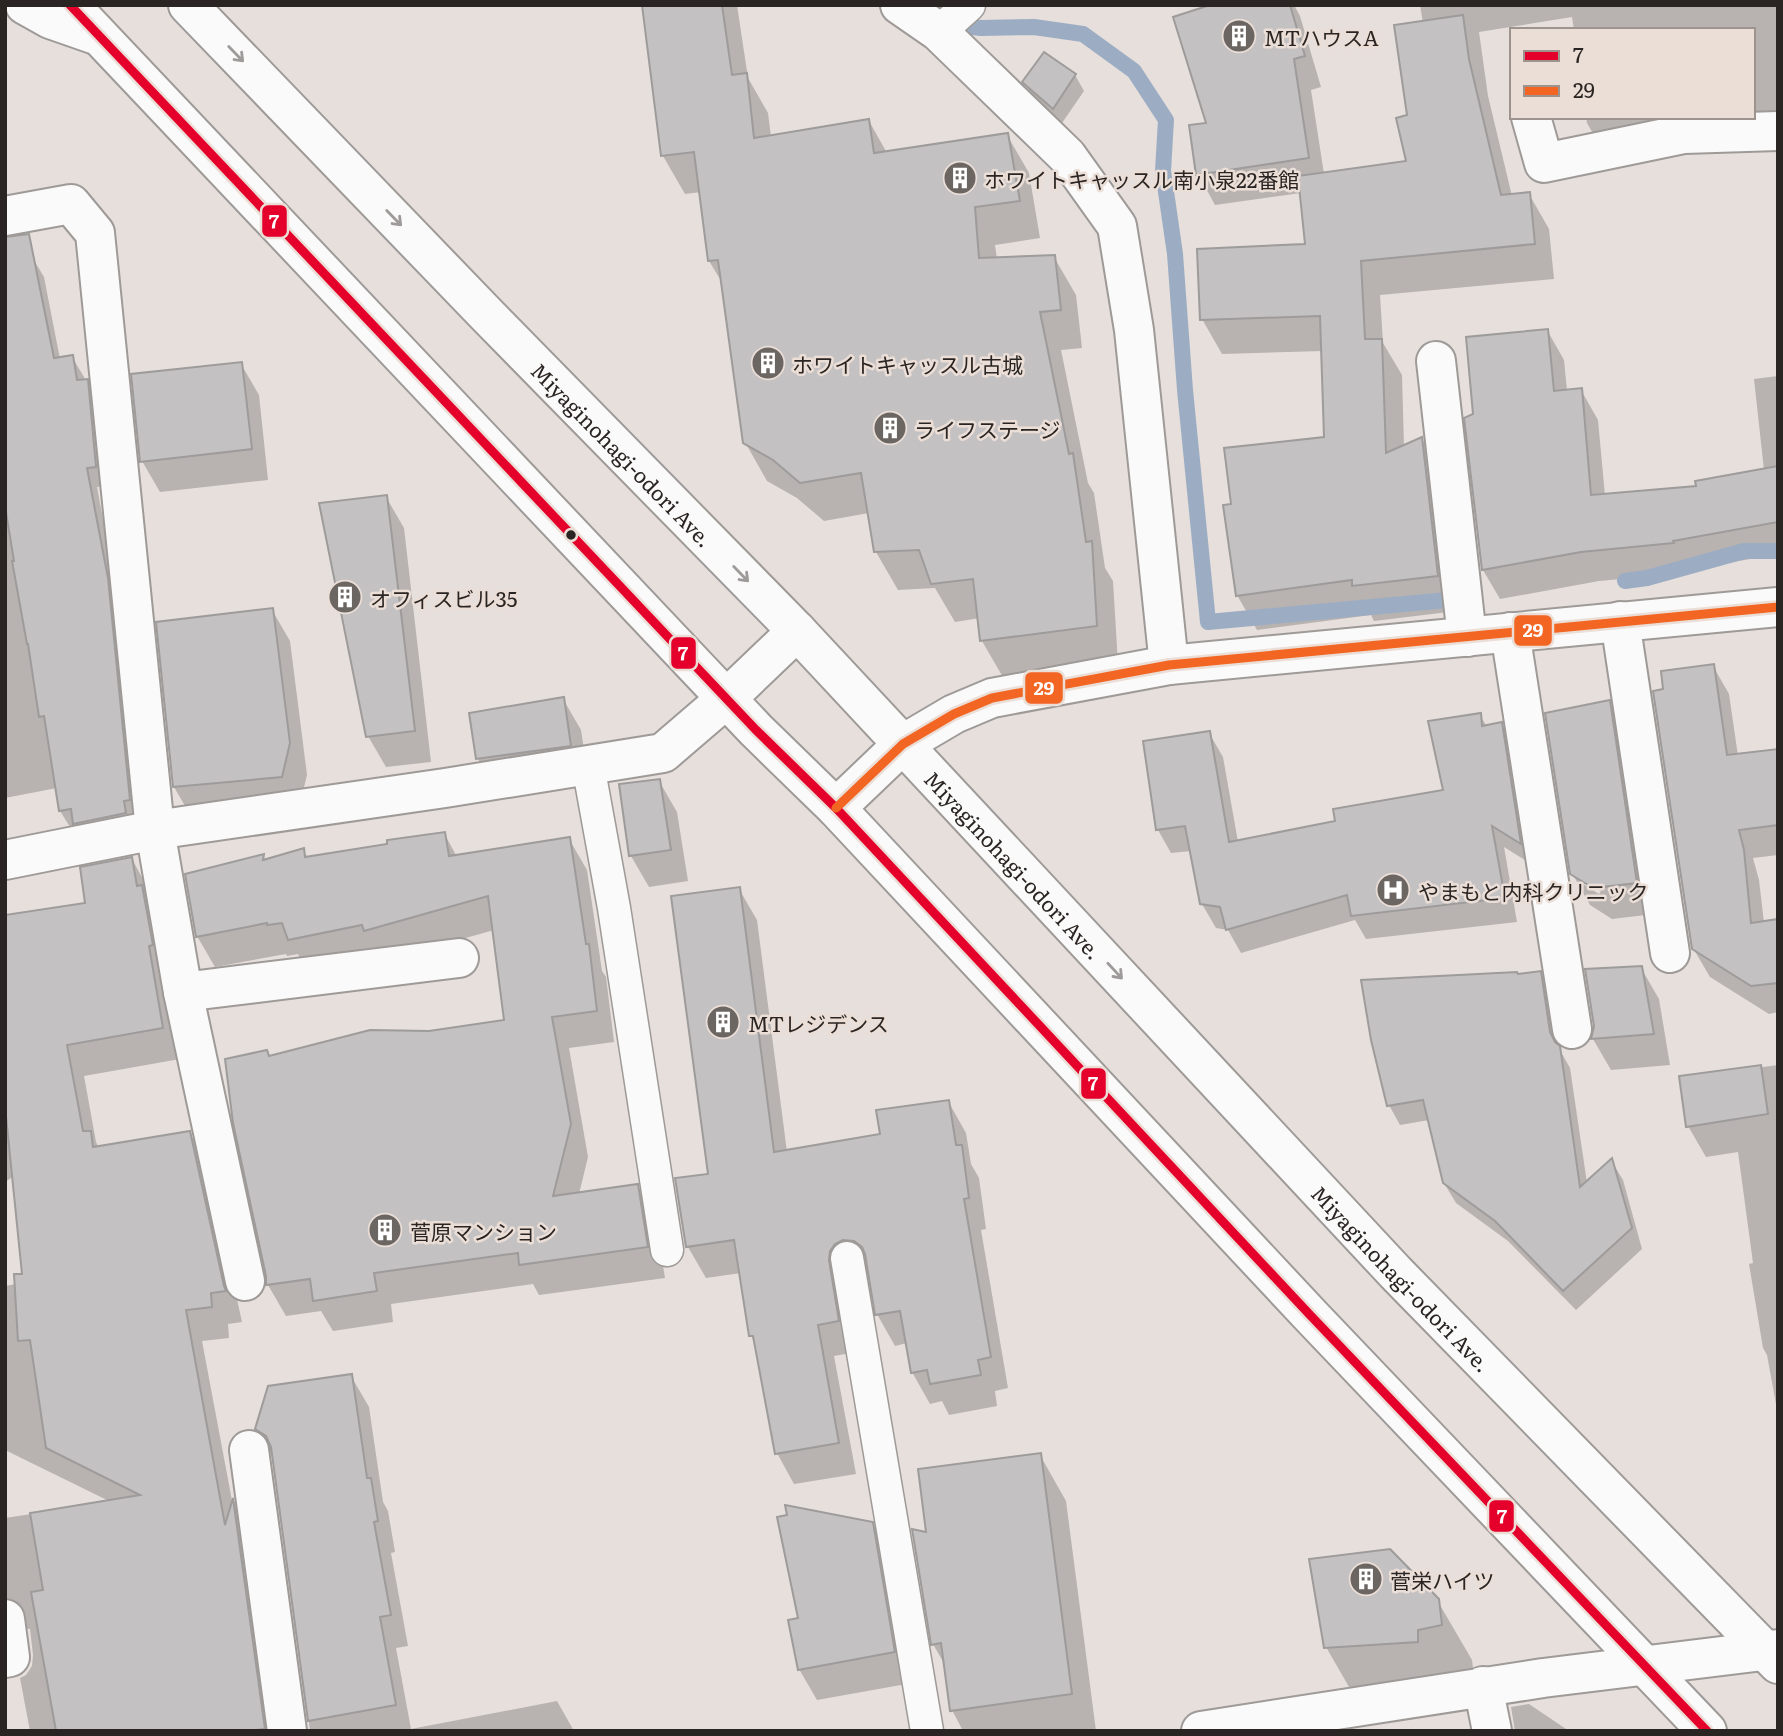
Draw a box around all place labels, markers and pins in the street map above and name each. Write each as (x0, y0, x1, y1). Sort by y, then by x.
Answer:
building icon: MTハウスA (1220, 17, 1258, 55)
place label: MTハウスA (1264, 21, 1379, 52)
building icon: ホワイトキャッスル南小泉22番館 (941, 159, 979, 197)
place label: ホワイトキャッスル南小泉22番館 (984, 163, 1299, 194)
building icon: ホワイトキャッスル古城 (749, 344, 787, 382)
place label: ホワイトキャッスル古城 (792, 348, 1023, 379)
building icon: ライフステージ (871, 409, 909, 447)
place label: ライフステージ (914, 413, 1061, 444)
unlabelled marker (564, 528, 578, 542)
building icon: オフィスビル35 (326, 578, 364, 616)
place label: オフィスビル35 (370, 582, 518, 613)
hospital icon: やまもと内科クリニック (1374, 871, 1412, 909)
place label: やまもと内科クリニック (1418, 875, 1649, 906)
building icon: MTレジデンス (704, 1003, 742, 1041)
place label: MTレジデンス (748, 1007, 889, 1038)
building icon: 菅原マンション (366, 1211, 404, 1249)
place label: 菅原マンション (410, 1215, 557, 1246)
building icon: 菅栄ハイツ (1347, 1560, 1385, 1598)
place label: 菅栄ハイツ (1390, 1564, 1495, 1595)

